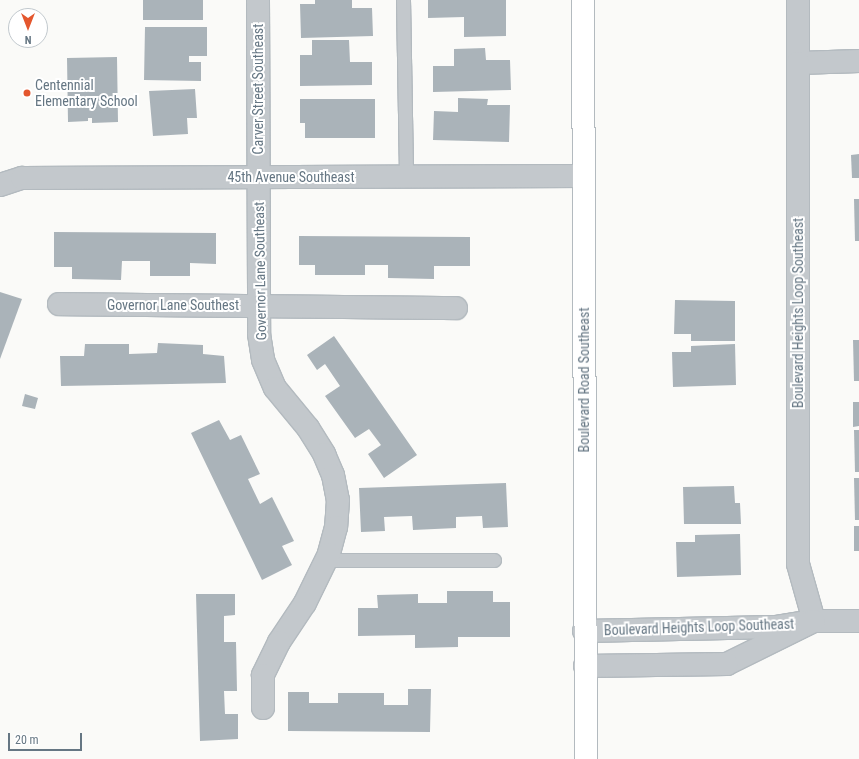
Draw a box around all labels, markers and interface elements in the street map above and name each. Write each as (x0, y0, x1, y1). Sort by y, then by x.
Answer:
north arrow (8, 8, 48, 48)
street label: Carver Street Southeast (250, 24, 266, 154)
text: N (25, 33, 31, 46)
place label: Centennial Elementary School (35, 77, 138, 110)
marker: Centennial Elementary School (22, 88, 32, 98)
street label: 45th Avenue Southeast (227, 169, 355, 185)
street label: Governor Lane Southeast (250, 201, 270, 341)
street label: Boulevard Heights Loop Southeast (790, 218, 806, 408)
street label: Governor Lane Southest (107, 297, 239, 313)
street label: Boulevard Road Southeast (576, 307, 592, 453)
street label: Boulevard Heights Loop Southeast (604, 615, 794, 639)
scale bar (10, 725, 84, 751)
text: 20 m (15, 733, 39, 747)

